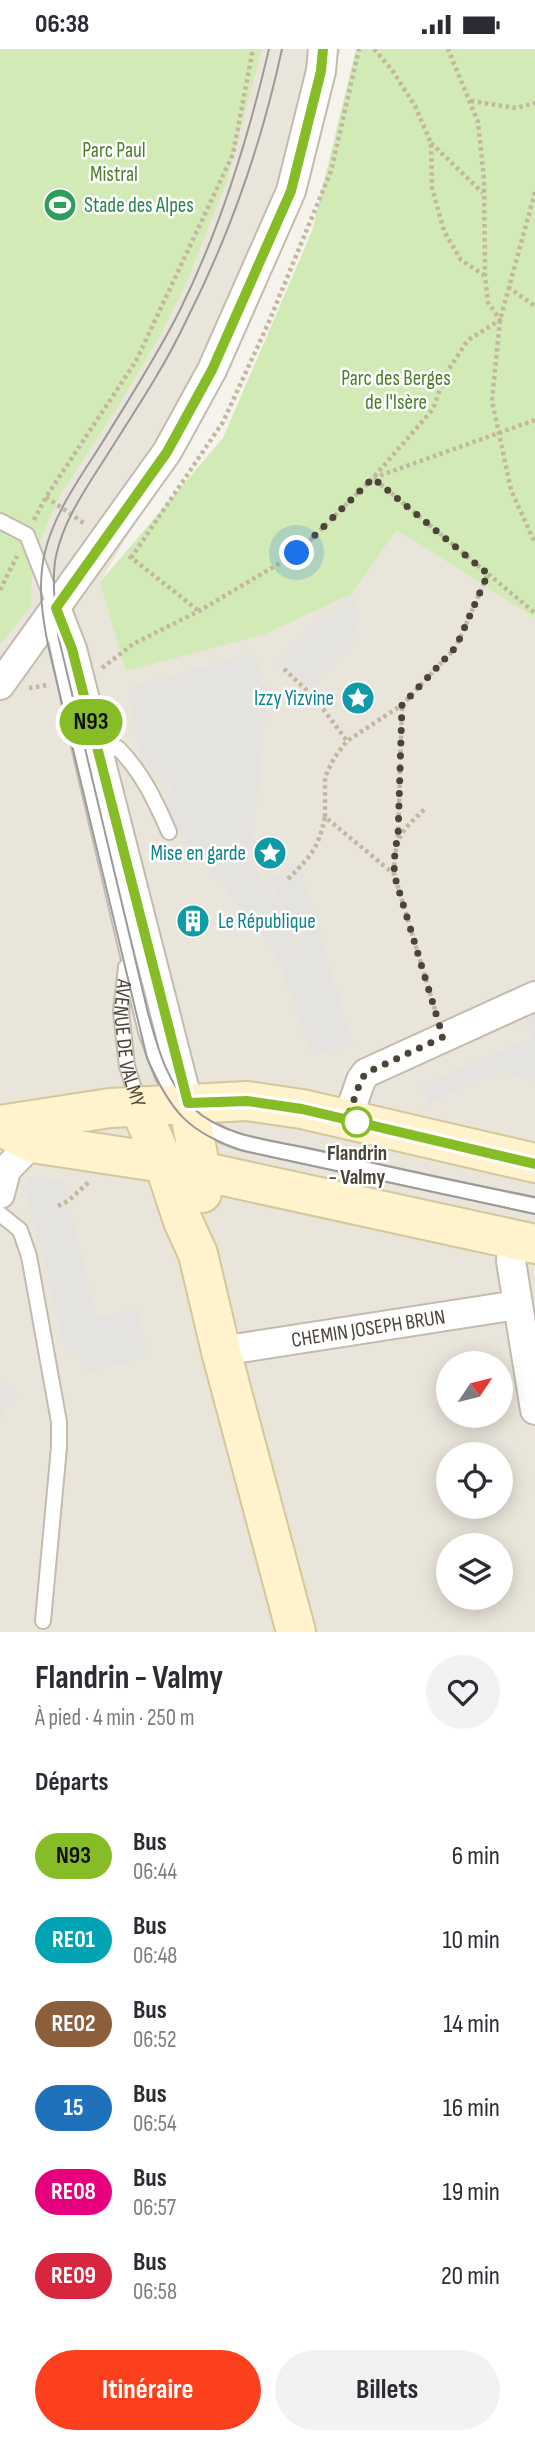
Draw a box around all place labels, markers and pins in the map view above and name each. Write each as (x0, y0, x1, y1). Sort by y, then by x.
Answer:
sports icon: Stade des Alpes (41, 186, 79, 224)
place label: Stade des Alpes (84, 193, 194, 218)
place icon: Izzy Yizvine (339, 679, 377, 717)
place label: Izzy Yizvine (254, 686, 334, 711)
place icon: Mise en garde (251, 834, 289, 872)
place label: Mise en garde (150, 841, 246, 866)
building icon: Le République (174, 902, 212, 940)
place label: Le République (218, 909, 316, 934)
marker: Flandrin - Valmy (342, 1107, 372, 1137)
place label: Flandrin - Valmy (327, 1141, 387, 1190)

